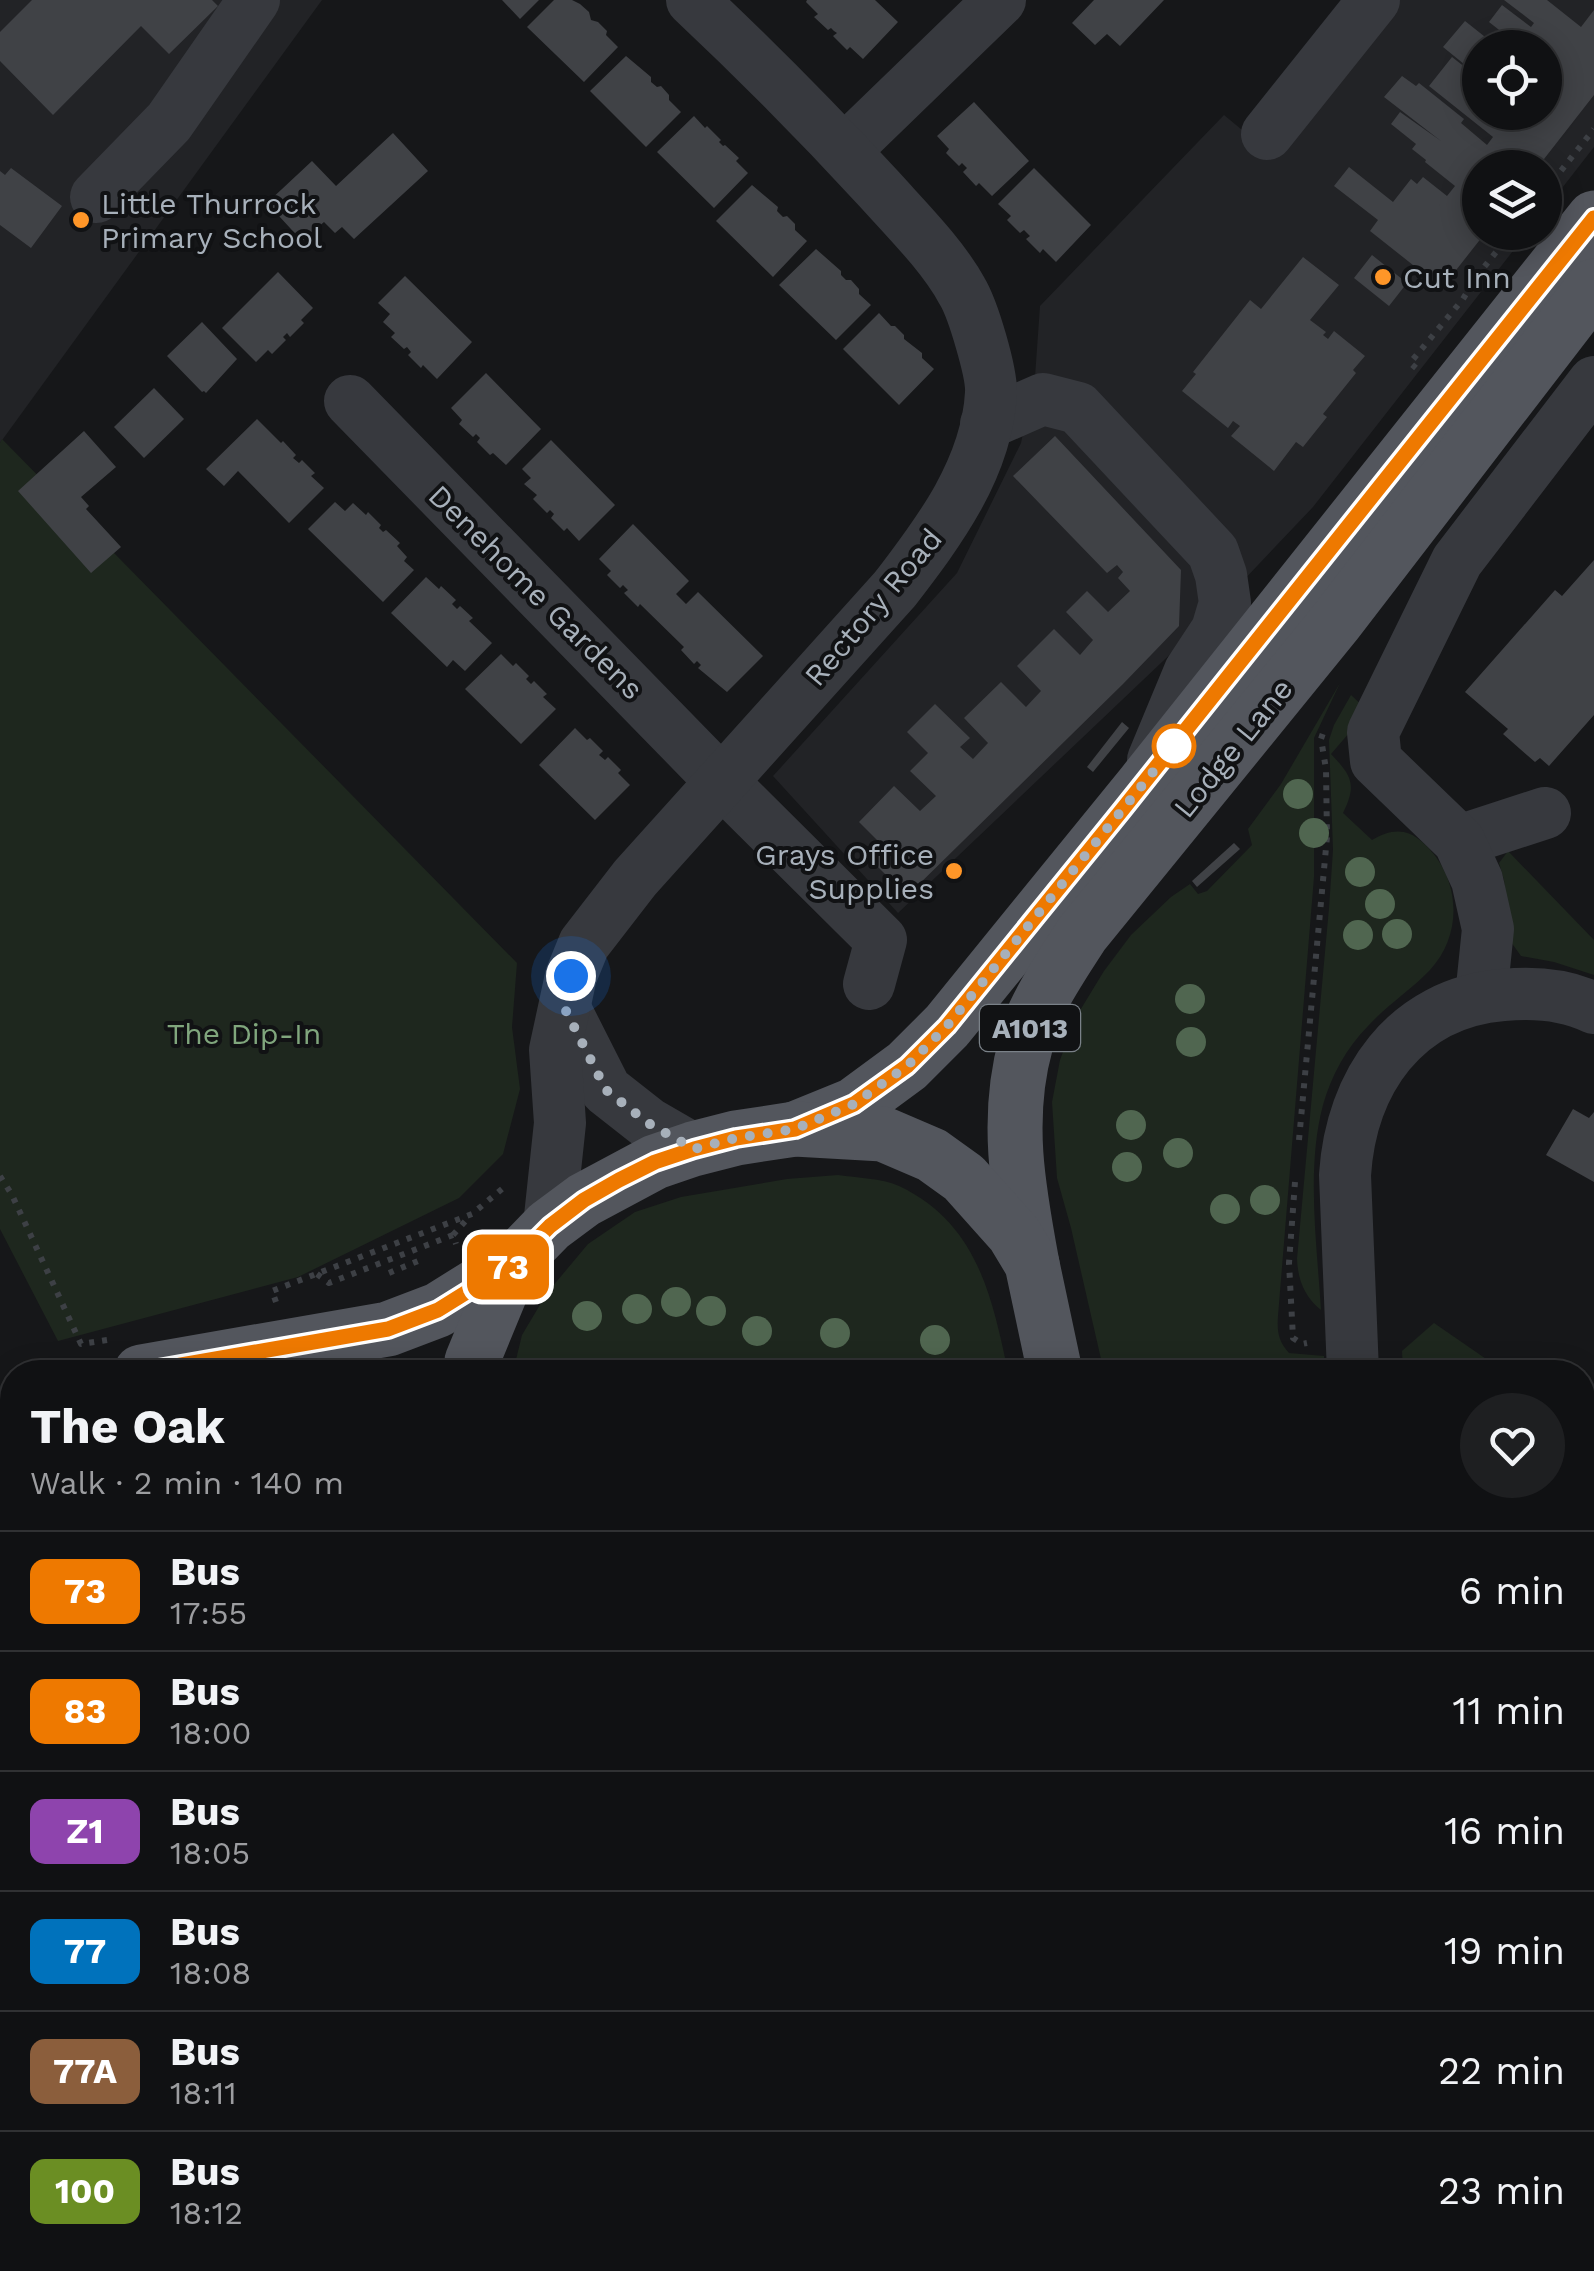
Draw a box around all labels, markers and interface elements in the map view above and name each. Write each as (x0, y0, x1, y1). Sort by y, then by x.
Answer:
map controls (1462, 30, 1562, 250)
button: locate (1462, 30, 1562, 130)
button: layers (1462, 150, 1562, 250)
place label: Little Thurrock Primary School (101, 186, 322, 255)
marker: Little Thurrock Primary School (70, 209, 92, 231)
place label: Cut Inn (1403, 260, 1511, 295)
marker: Cut Inn (1372, 266, 1394, 288)
street label: Denehome Gardens (422, 478, 650, 706)
street label: Rectory Road (797, 521, 949, 693)
street label: Lodge Lane (1166, 671, 1300, 825)
unlabelled marker (1153, 725, 1195, 767)
place label: Grays Office Supplies (755, 837, 934, 906)
marker: Grays Office Supplies (943, 860, 965, 882)
your location (546, 951, 596, 1001)
road number: A1013 (980, 1005, 1080, 1051)
park label: The Dip-In (167, 1016, 321, 1051)
line badge: 73 (463, 1234, 553, 1300)
text: 73 (487, 1246, 529, 1288)
button: heart (1460, 1393, 1565, 1498)
text: The Oak (30, 1398, 225, 1455)
text: Walk · 2 min · 140 m (30, 1464, 344, 1502)
text: Bus (170, 1550, 240, 1594)
text: 6 min (1459, 1569, 1565, 1613)
text: 73 (64, 1570, 106, 1612)
text: 17:55 (170, 1594, 247, 1632)
text: Bus (170, 1670, 240, 1714)
text: 11 min (1453, 1689, 1565, 1733)
text: 83 (64, 1690, 106, 1732)
text: 18:00 (170, 1714, 251, 1752)
text: Bus (170, 1790, 240, 1834)
text: 16 min (1444, 1809, 1565, 1853)
text: Z1 (66, 1810, 104, 1852)
text: 18:05 (170, 1834, 250, 1872)
text: Bus (170, 1910, 240, 1954)
text: 19 min (1444, 1929, 1565, 1973)
text: 77 (64, 1930, 106, 1972)
text: 18:08 (170, 1954, 251, 1992)
text: Bus (170, 2030, 240, 2074)
text: 22 min (1438, 2049, 1565, 2093)
text: 77A (53, 2050, 117, 2092)
text: 18:11 (170, 2074, 237, 2112)
text: Bus (170, 2150, 240, 2194)
text: 23 min (1438, 2169, 1565, 2213)
text: 100 (55, 2170, 115, 2212)
text: 18:12 (170, 2194, 243, 2232)

